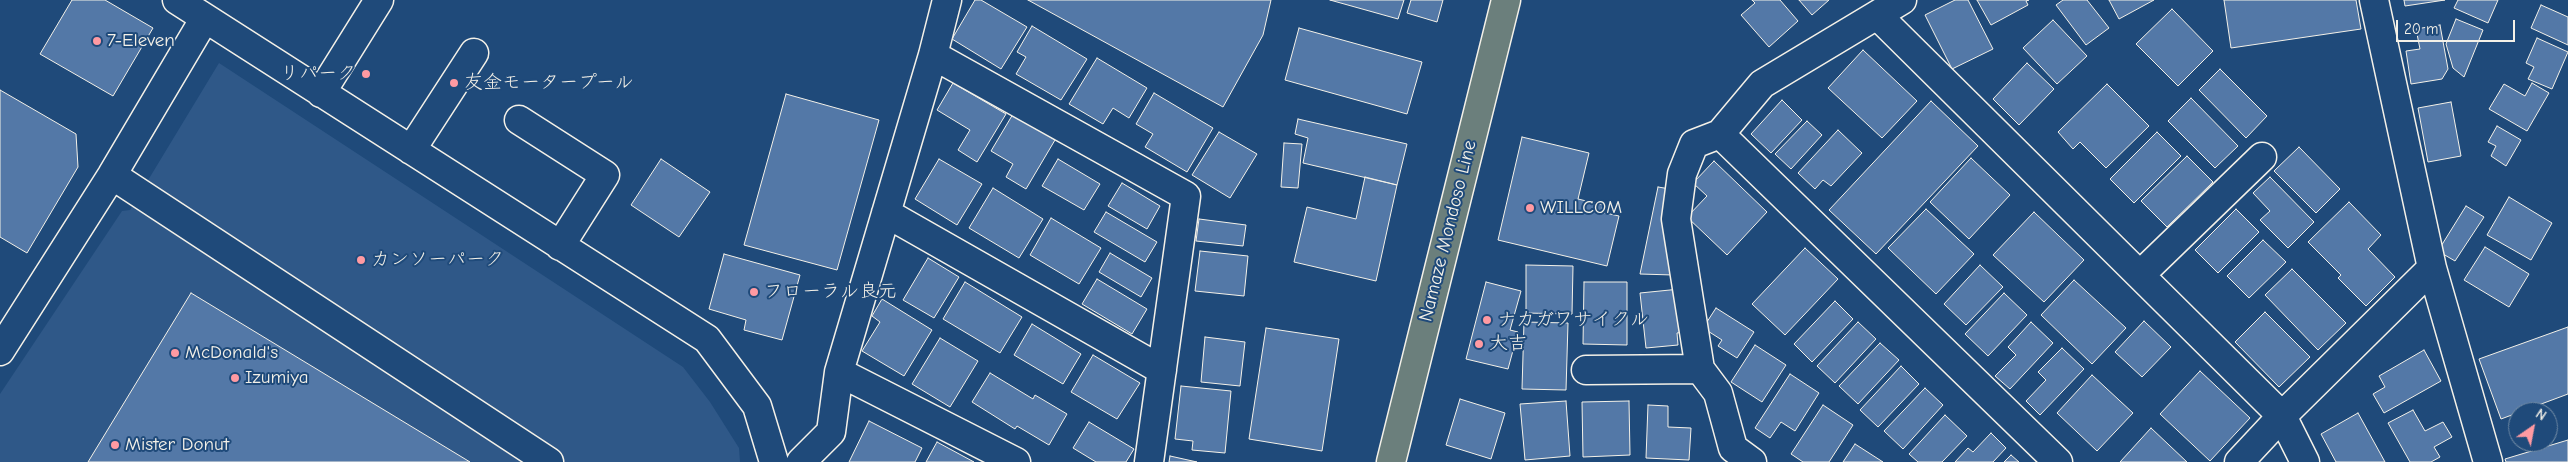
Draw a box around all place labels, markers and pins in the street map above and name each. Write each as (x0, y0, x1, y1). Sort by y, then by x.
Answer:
place label: 7-Eleven (107, 30, 175, 52)
marker: 7-Eleven (91, 35, 103, 47)
place label: リパーク (280, 63, 356, 85)
marker: リパーク (360, 68, 372, 80)
place label: 友金モータープール (464, 72, 634, 94)
marker: 友金モータープール (448, 77, 460, 89)
place label: WILLCOM (1540, 197, 1622, 219)
marker: WILLCOM (1524, 202, 1536, 214)
place label: カンソーパーク (371, 249, 504, 271)
marker: カンソーパーク (355, 254, 367, 266)
place label: フローラル良元 (764, 281, 897, 303)
marker: フローラル良元 (748, 286, 760, 298)
place label: ナカガワサイクル (1497, 309, 1649, 331)
marker: ナカガワサイクル (1481, 314, 1493, 326)
place label: 大吉 (1489, 333, 1527, 355)
marker: 大吉 (1473, 338, 1485, 350)
place label: McDonald's (185, 342, 278, 364)
marker: McDonald's (169, 347, 181, 359)
place label: Izumiya (245, 367, 308, 389)
marker: Izumiya (229, 372, 241, 384)
place label: Mister Donut (125, 434, 229, 456)
marker: Mister Donut (109, 439, 121, 451)

